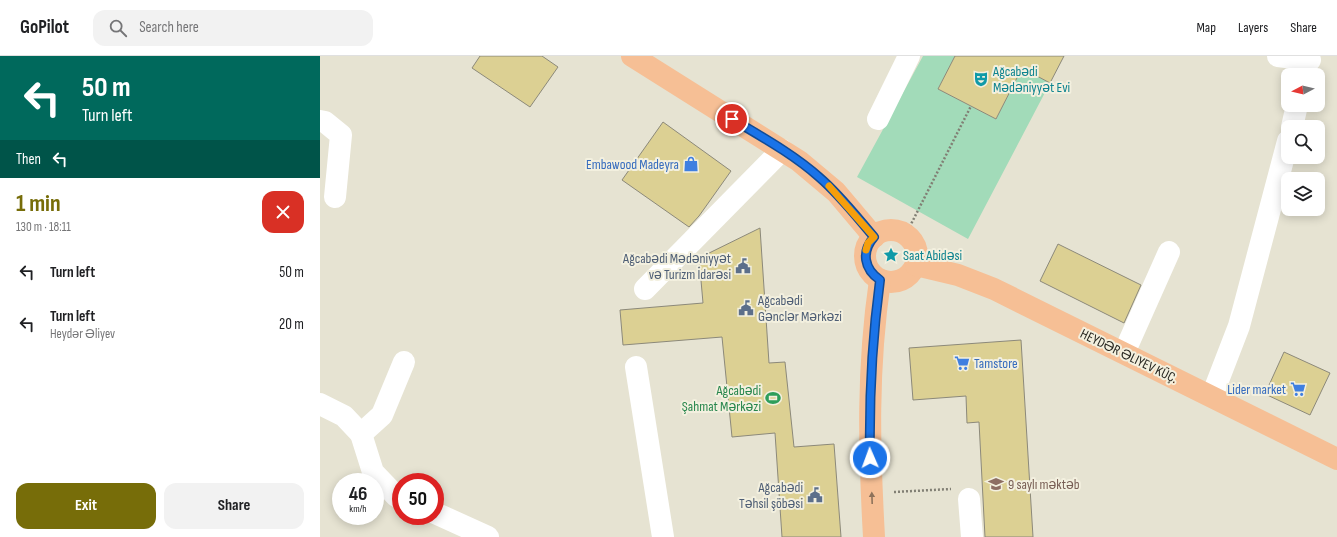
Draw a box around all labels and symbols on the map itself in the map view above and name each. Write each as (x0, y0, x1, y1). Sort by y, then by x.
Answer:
place label: Ağcabədi Mədəniyyət Evi (992, 63, 1070, 96)
north arrow (1281, 68, 1325, 112)
theatre icon: Ağcabədi Mədəniyyət Evi (972, 70, 990, 88)
pin (715, 102, 749, 136)
shop icon: Embawood Madeyra (682, 155, 700, 173)
place label: Embawood Madeyra (586, 156, 679, 173)
place icon: Saat Abidəsi (882, 246, 900, 264)
place label: Saat Abidəsi (903, 247, 962, 264)
place label: Ağcabədi Mədəniyyət və Turizm İdarəsi (622, 250, 731, 283)
public building icon: Ağcabədi Mədəniyyət və Turizm İdarəsi (734, 257, 752, 275)
place label: Ağcabədi Gənclər Mərkəzi (757, 292, 842, 325)
public building icon: Ağcabədi Gənclər Mərkəzi (737, 299, 755, 317)
street label: HEYDƏR ƏLIYEV KÜÇ. (1078, 325, 1180, 387)
supermarket icon: Tamstore (953, 354, 971, 372)
place label: Tamstore (974, 355, 1018, 372)
supermarket icon: Lider market (1289, 380, 1307, 398)
place label: Lider market (1227, 381, 1286, 398)
place label: Ağcabədi Şahmat Mərkəzi (682, 382, 761, 415)
sports icon: Ağcabədi Şahmat Mərkəzi (764, 389, 782, 407)
position arrow (849, 437, 891, 479)
speed limit sign: 50 (392, 473, 444, 525)
school or university icon: 9 saylı məktəb (987, 475, 1005, 493)
place label: 9 saylı məktəb (1008, 476, 1080, 493)
place label: Ağcabədi Təhsil şöbəsi (739, 479, 803, 512)
public building icon: Ağcabədi Təhsil şöbəsi (806, 486, 824, 504)
one-way arrow (868, 492, 875, 504)

